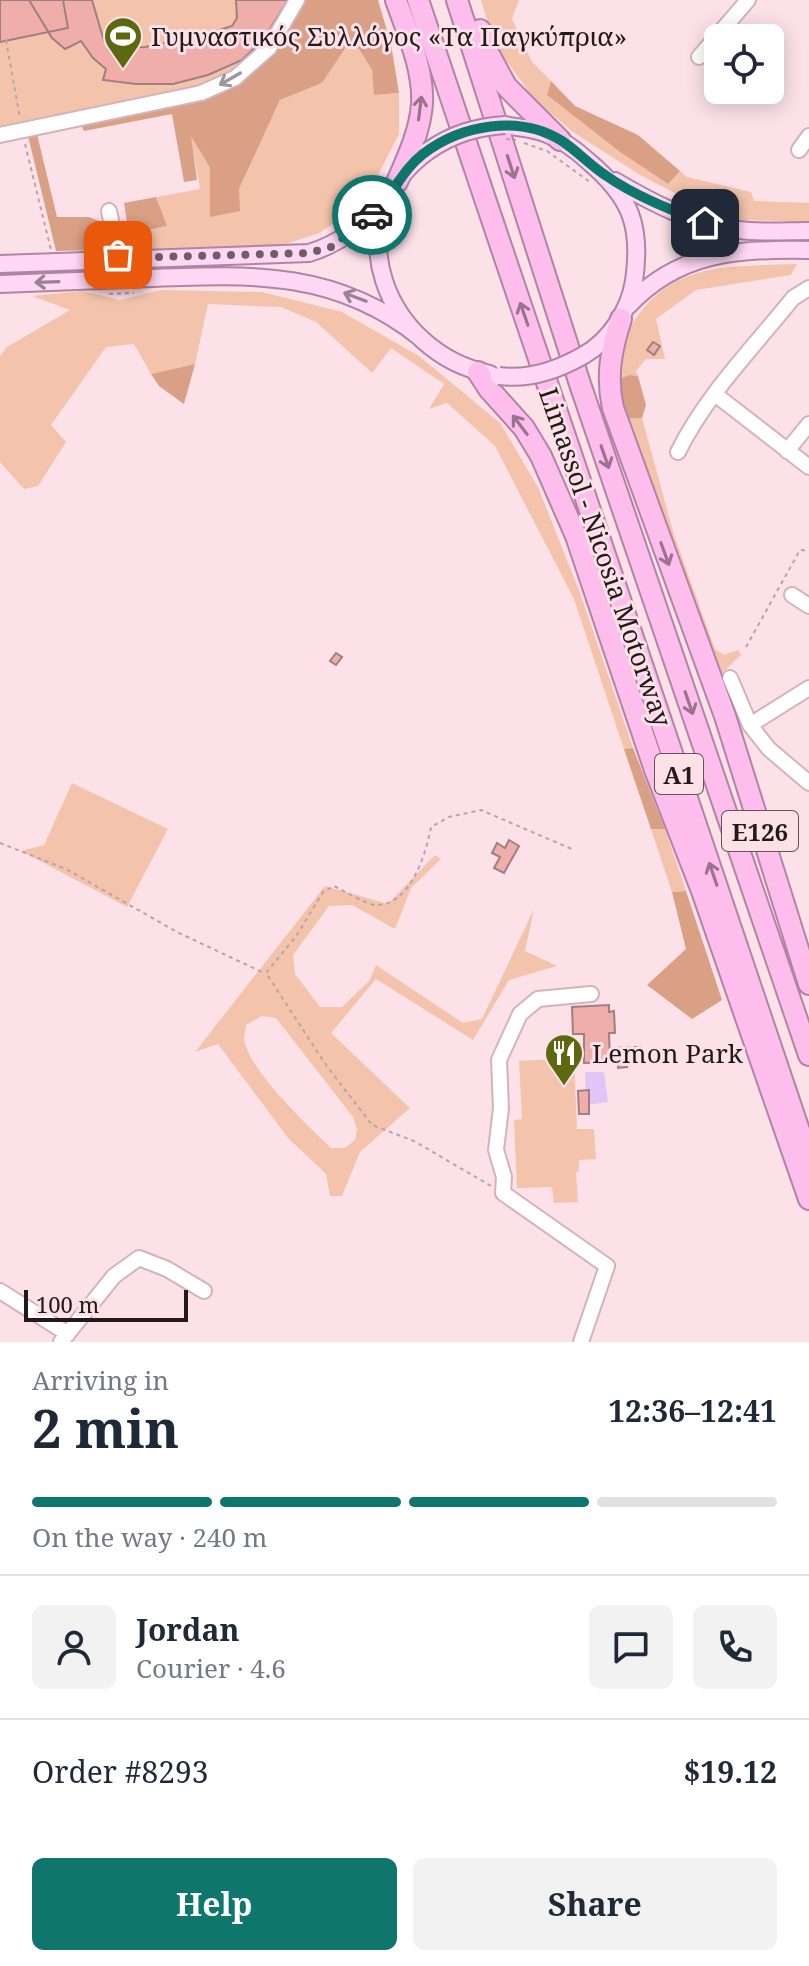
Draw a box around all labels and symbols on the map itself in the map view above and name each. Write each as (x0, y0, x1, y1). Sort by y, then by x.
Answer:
sports icon: Γυμναστικός Συλλόγος «Τα Παγκύπρια» (102, 15, 144, 70)
place label: Γυμναστικός Συλλόγος «Τα Παγκύπρια» (151, 18, 627, 54)
one-way arrow (219, 71, 242, 87)
one-way arrow (413, 95, 428, 122)
one-way arrow (504, 154, 519, 180)
courier (332, 175, 412, 255)
pin (671, 189, 739, 257)
pin (84, 221, 152, 289)
one-way arrow (34, 275, 61, 290)
one-way arrow (343, 289, 368, 303)
one-way arrow (516, 302, 531, 327)
street label: Limassol - Nicosia Motorway (531, 383, 681, 732)
one-way arrow (512, 415, 529, 436)
one-way arrow (598, 445, 613, 470)
one-way arrow (659, 541, 674, 566)
one-way arrow (683, 690, 698, 715)
road number: A1 (655, 754, 703, 794)
road number: E126 (722, 811, 798, 851)
one-way arrow (704, 861, 719, 886)
restaurant icon: Lemon Park (543, 1032, 585, 1087)
place label: Lemon Park (592, 1035, 744, 1071)
scale bar (24, 1286, 188, 1322)

